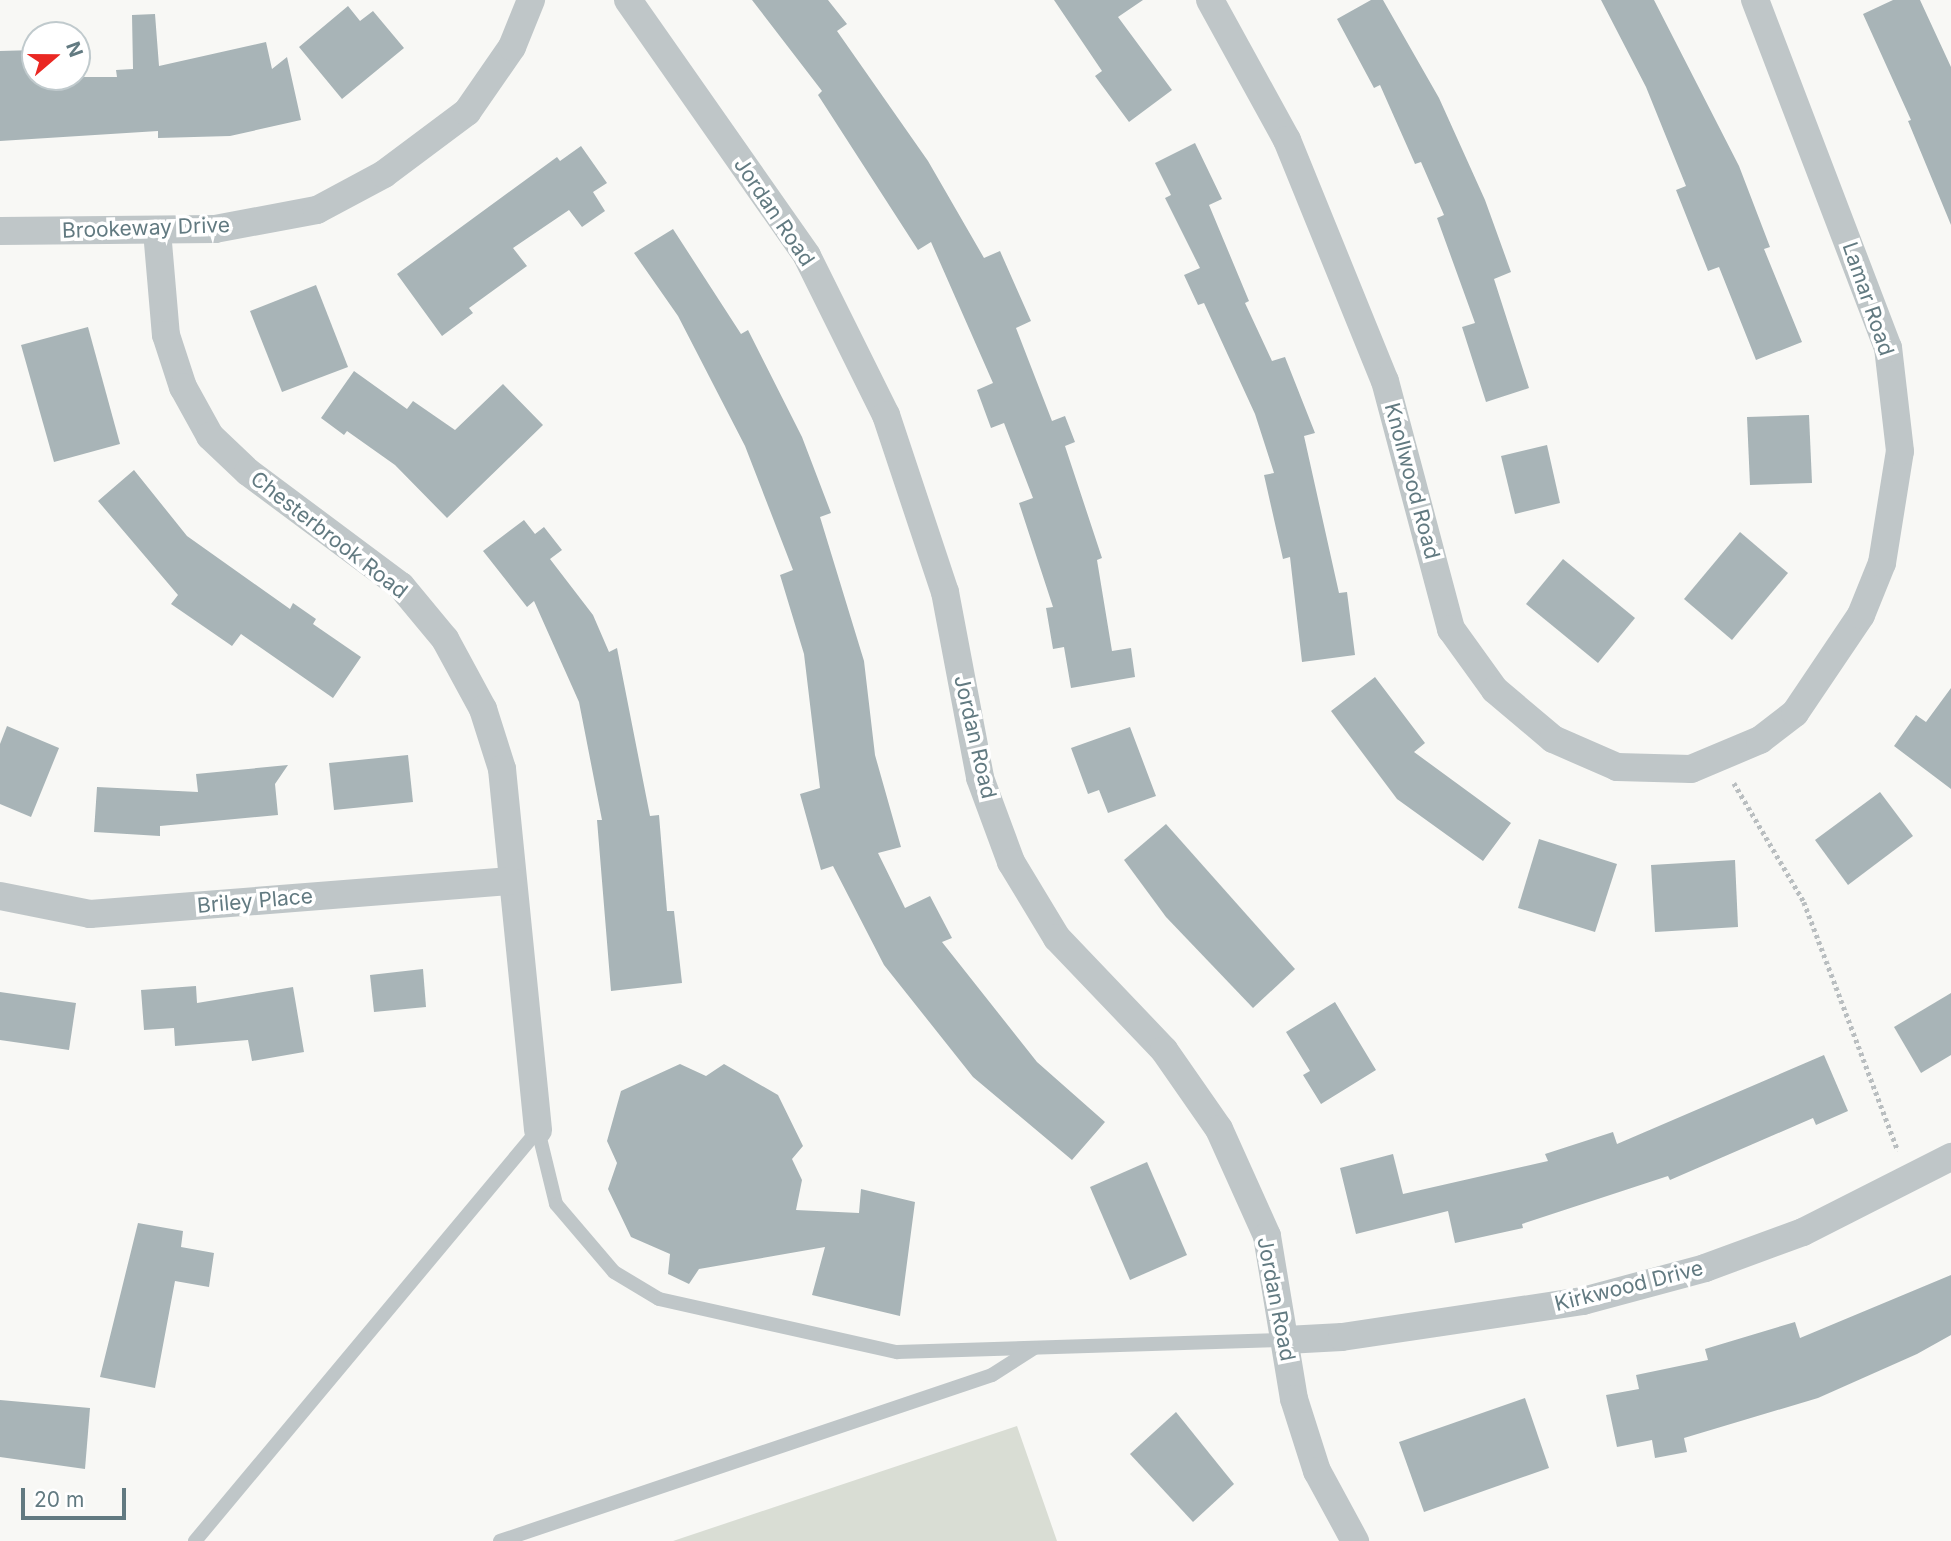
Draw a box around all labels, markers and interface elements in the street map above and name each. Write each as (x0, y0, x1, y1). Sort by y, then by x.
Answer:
north arrow (21, 21, 91, 91)
text: N (61, 39, 88, 60)
street label: Jordan Road (728, 153, 820, 271)
street label: Brookeway Drive (62, 212, 230, 244)
street label: Lamar Road (1837, 239, 1899, 359)
street label: Knollwood Road (1379, 400, 1445, 562)
street label: Chesterbrook Road (246, 466, 412, 604)
street label: Jordan Road (949, 673, 1001, 801)
street label: Briley Place (196, 883, 314, 919)
street label: Jordan Road (1252, 1235, 1300, 1363)
street label: Kirkwood Drive (1552, 1255, 1706, 1317)
scale bar (24, 1474, 130, 1518)
text: 20 m (34, 1487, 84, 1512)

